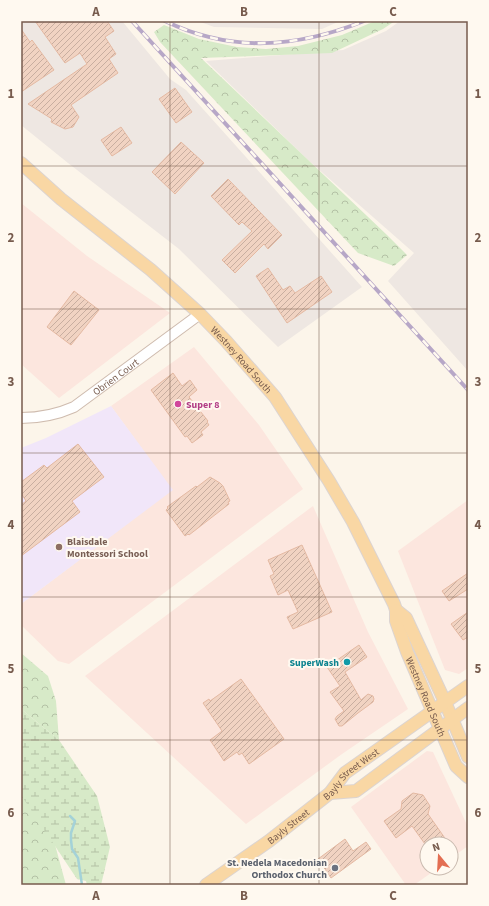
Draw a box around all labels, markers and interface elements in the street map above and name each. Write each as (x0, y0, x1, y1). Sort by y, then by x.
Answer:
text: A (91, 3, 100, 21)
text: B (240, 3, 248, 21)
text: C (389, 3, 397, 21)
text: 1 (8, 85, 15, 103)
text: 1 (475, 85, 482, 103)
text: 2 (8, 229, 15, 247)
text: 2 (475, 229, 482, 247)
street label: Westney Road South (207, 323, 275, 397)
street label: Obrien Court (90, 355, 142, 399)
text: 3 (8, 373, 15, 391)
text: 3 (475, 373, 482, 391)
place label: Super 8 (186, 398, 219, 412)
marker: Super 8 (173, 399, 183, 409)
text: 4 (8, 516, 15, 534)
text: 4 (475, 516, 482, 534)
place label: Blaisdale Montessori School (67, 535, 148, 561)
marker: Blaisdale Montessori School (54, 542, 64, 552)
street label: Westney Road South (402, 655, 449, 739)
place label: SuperWash (289, 656, 339, 670)
marker: SuperWash (342, 657, 352, 667)
text: 5 (8, 660, 15, 678)
text: 5 (475, 660, 482, 678)
street label: Bayly Street West (320, 745, 382, 804)
text: 6 (8, 804, 15, 822)
text: 6 (475, 804, 482, 822)
street label: Bayly Street (265, 806, 313, 848)
north arrow (419, 836, 459, 876)
text: N (430, 839, 442, 855)
place label: St. Nedela Macedonian Orthodox Church (227, 856, 327, 882)
marker: St. Nedela Macedonian Orthodox Church (330, 863, 340, 873)
text: A (91, 887, 100, 905)
text: B (240, 887, 248, 905)
text: C (389, 887, 397, 905)

